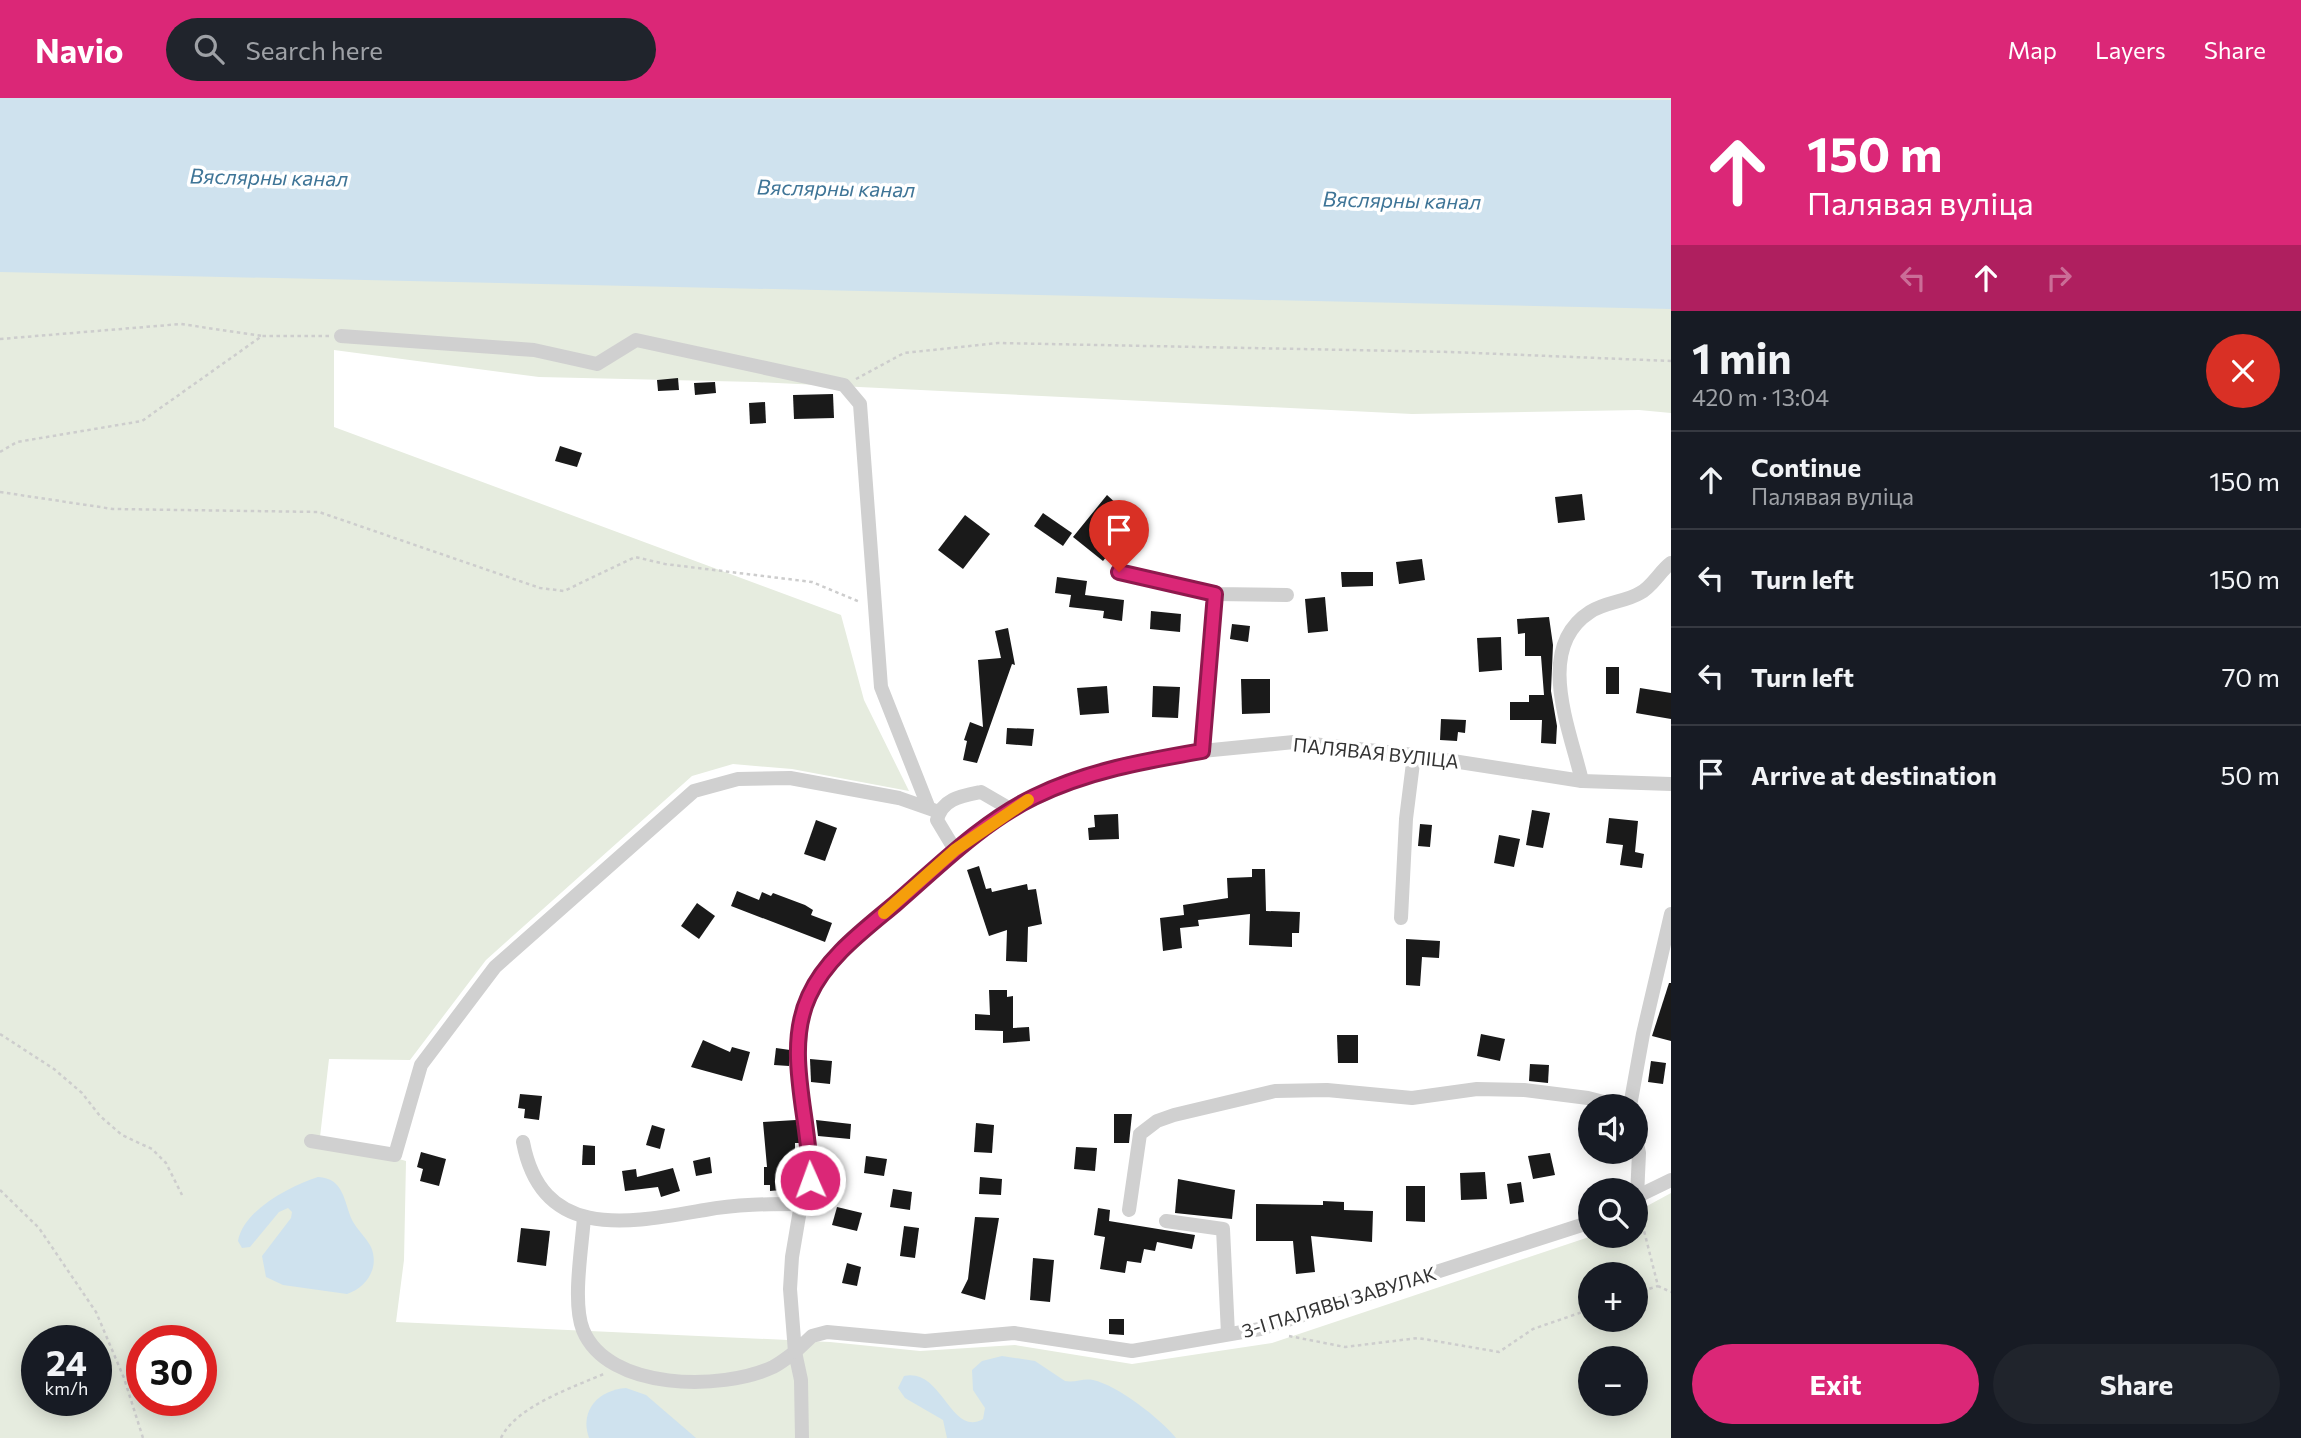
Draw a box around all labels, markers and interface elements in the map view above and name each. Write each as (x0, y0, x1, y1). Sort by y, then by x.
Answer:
search box (166, 18, 656, 81)
text: Navio (35, 29, 124, 70)
icon: search (190, 30, 228, 68)
text: Search here (246, 34, 383, 65)
text: Map (2008, 35, 2057, 64)
text: Layers (2095, 35, 2166, 64)
text: Share (2204, 35, 2266, 64)
text: 150 m (1807, 122, 1942, 182)
icon: ahead (1692, 126, 1783, 217)
water label: Вяслярны канал (189, 163, 349, 190)
water label: Вяслярны канал (756, 174, 916, 201)
text: Палявая вуліца (1807, 182, 2034, 222)
water label: Вяслярны канал (1322, 186, 1482, 213)
icon: left (1894, 259, 1932, 297)
icon: ahead (1967, 259, 2005, 297)
icon: right (2040, 259, 2078, 297)
text: 1 min (1692, 331, 1792, 383)
button: close (2206, 334, 2280, 408)
text: 420 m · 13:04 (1692, 383, 1829, 411)
text: Continue (1751, 451, 1861, 482)
icon: ahead (1692, 461, 1730, 499)
text: 150 m (2209, 465, 2280, 496)
text: Палявая вуліца (1751, 482, 1914, 510)
pin (1089, 500, 1149, 572)
icon: arrive (1100, 511, 1138, 549)
icon: left (1692, 559, 1730, 597)
text: Turn left (1751, 563, 1854, 594)
text: 150 m (2209, 563, 2280, 594)
icon: left (1692, 657, 1730, 695)
text: Turn left (1751, 661, 1854, 692)
text: 70 m (2222, 661, 2280, 692)
street label: ПАЛЯВАЯ ВУЛІЦА (1292, 732, 1460, 773)
icon: arrive (1692, 755, 1730, 793)
text: Arrive at destination (1751, 759, 1997, 790)
text: 50 m (2220, 759, 2280, 790)
map controls (1578, 1094, 1648, 1416)
button: sound (1578, 1094, 1648, 1164)
position arrow (773, 1143, 847, 1217)
button: search (1578, 1178, 1648, 1248)
street label: 3-І ПАЛЯВЫ ЗАВУЛАК (1239, 1261, 1439, 1342)
button: + (1578, 1262, 1648, 1332)
speed limit sign: 30 (126, 1325, 217, 1416)
text: 24 (46, 1340, 87, 1383)
button: Exit (1692, 1344, 1979, 1424)
button: Share (1993, 1344, 2280, 1424)
button: − (1578, 1346, 1648, 1416)
text: km/h (45, 1377, 88, 1399)

